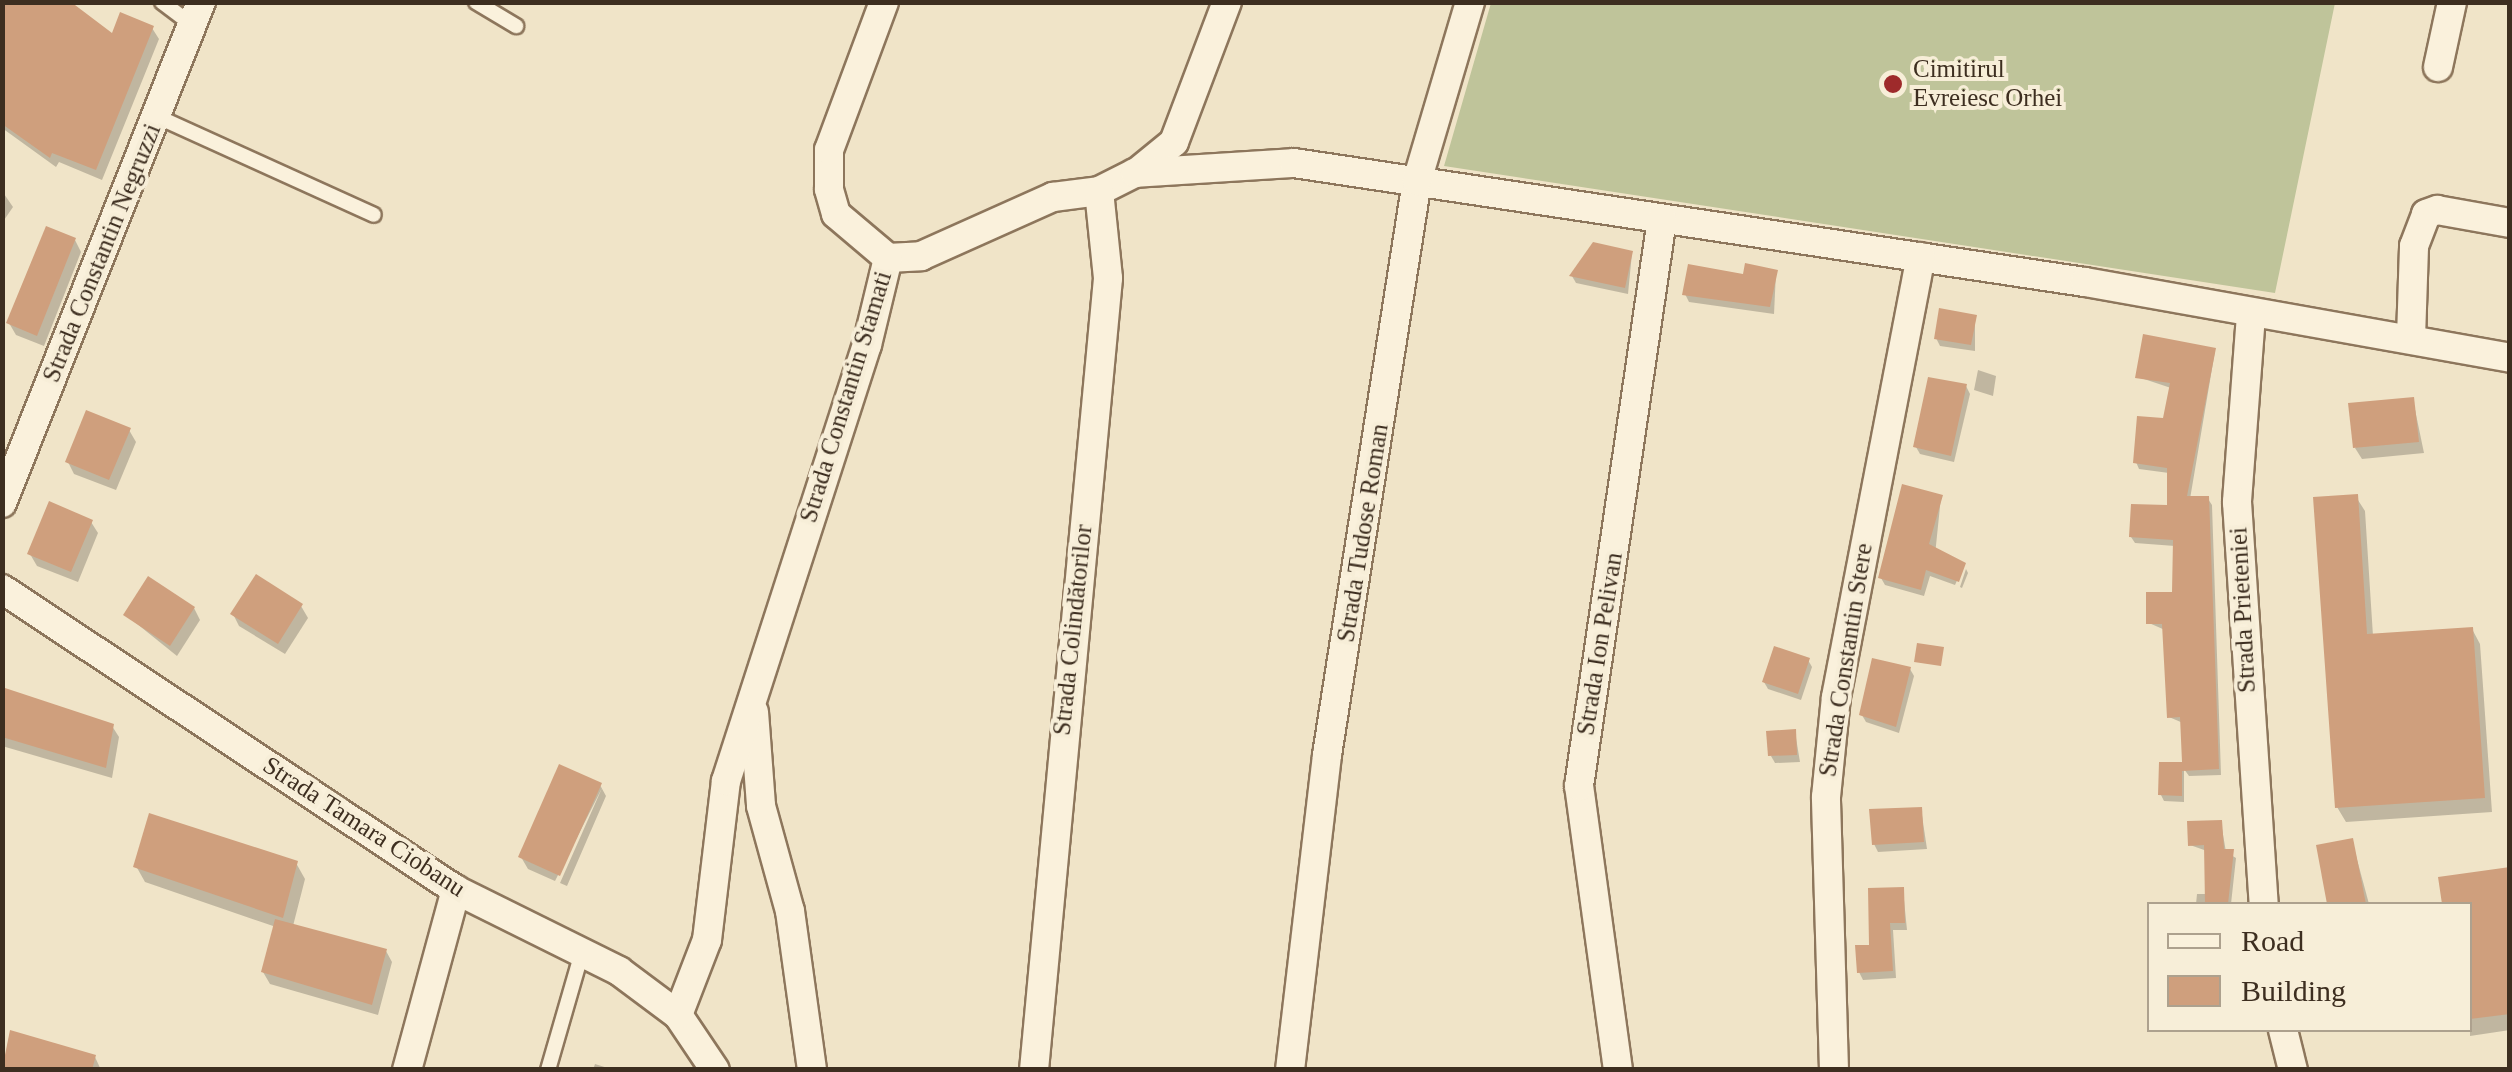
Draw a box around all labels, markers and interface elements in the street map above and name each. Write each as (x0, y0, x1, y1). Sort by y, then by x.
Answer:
place label: Cimitirul Evreiesc Orhei (1913, 55, 2062, 114)
marker: Cimitirul Evreiesc Orhei (1882, 73, 1904, 95)
street label: Strada Constantin Negruzzi (36, 119, 168, 387)
street label: Strada Constantin Stamati (793, 268, 899, 526)
street label: Strada Tudose Roman (1331, 421, 1395, 645)
street label: Strada Colindătorilor (1047, 523, 1099, 737)
street label: Strada Prieteniei (2224, 526, 2262, 694)
street label: Strada Constantin Stere (1813, 541, 1879, 779)
street label: Strada Ion Pelivan (1571, 550, 1629, 738)
street label: Strada Tamara Ciobanu (257, 750, 471, 904)
legend (2147, 902, 2472, 1032)
text: Road (2241, 924, 2304, 957)
text: Building (2241, 974, 2346, 1007)

